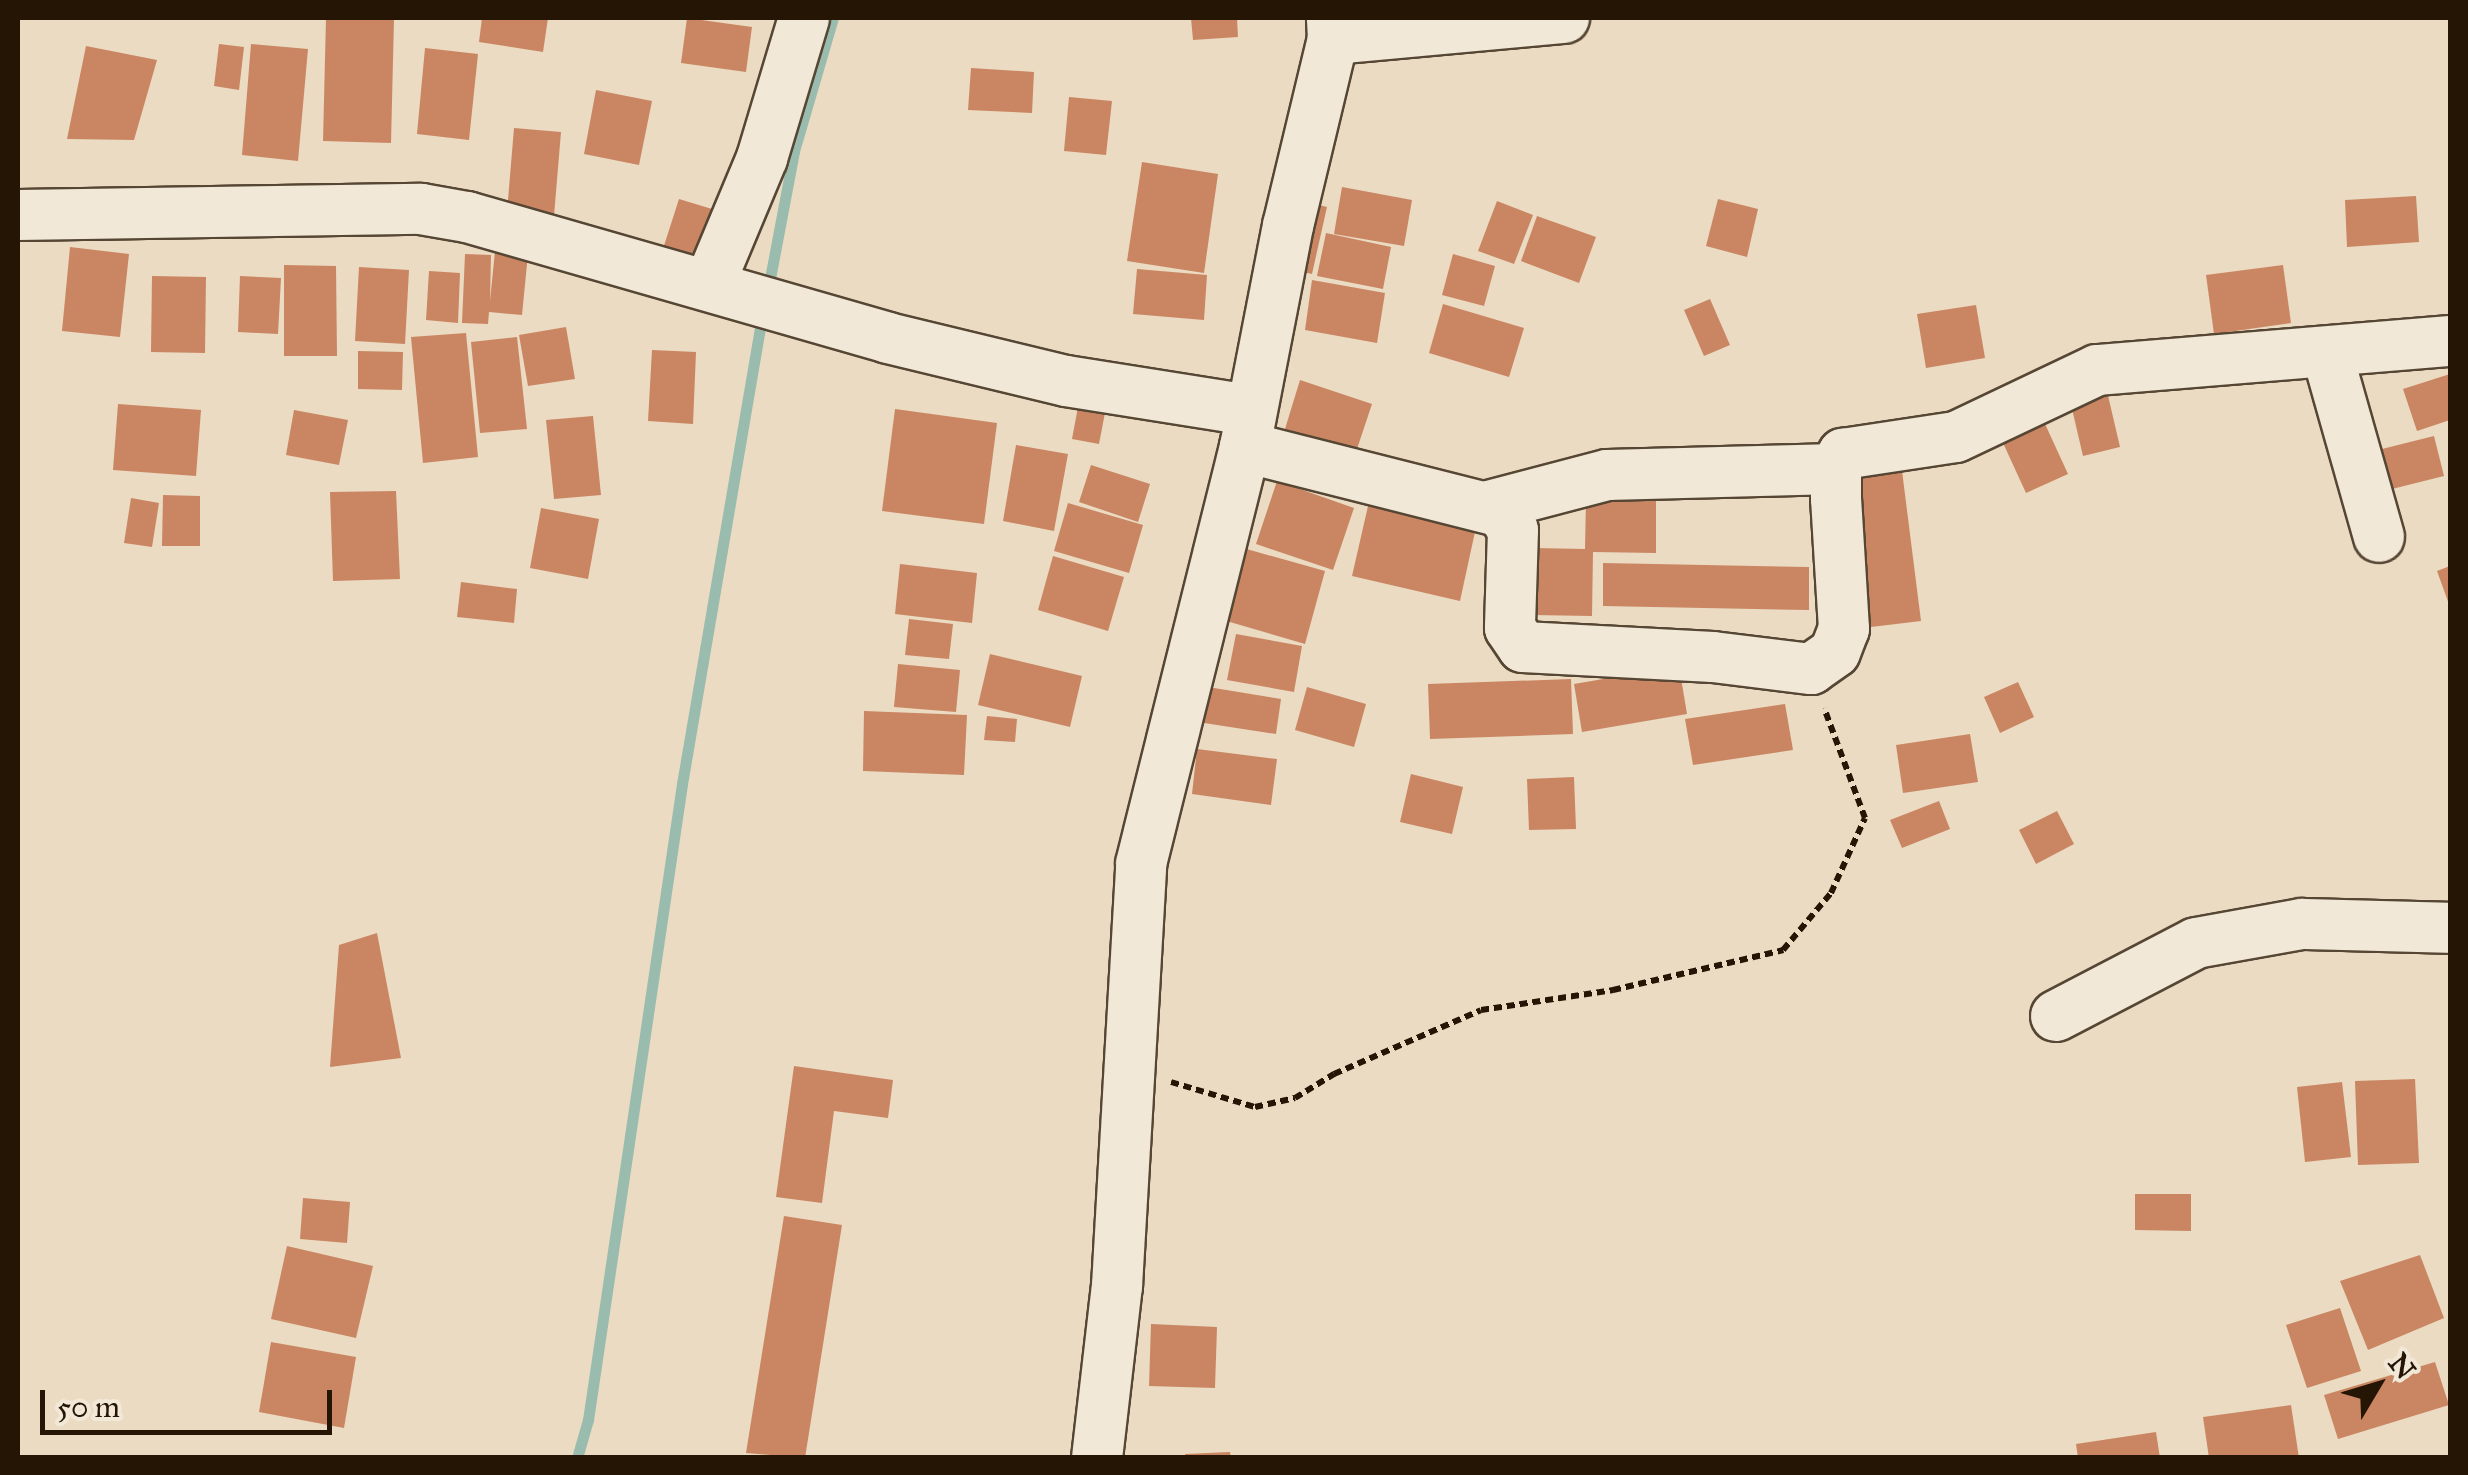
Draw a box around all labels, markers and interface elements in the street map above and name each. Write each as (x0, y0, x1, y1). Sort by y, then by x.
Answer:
north arrow (2328, 1335, 2428, 1435)
text: N (2381, 1346, 2423, 1386)
scale bar (45, 1370, 338, 1432)
text: 50 m (57, 1389, 120, 1425)

